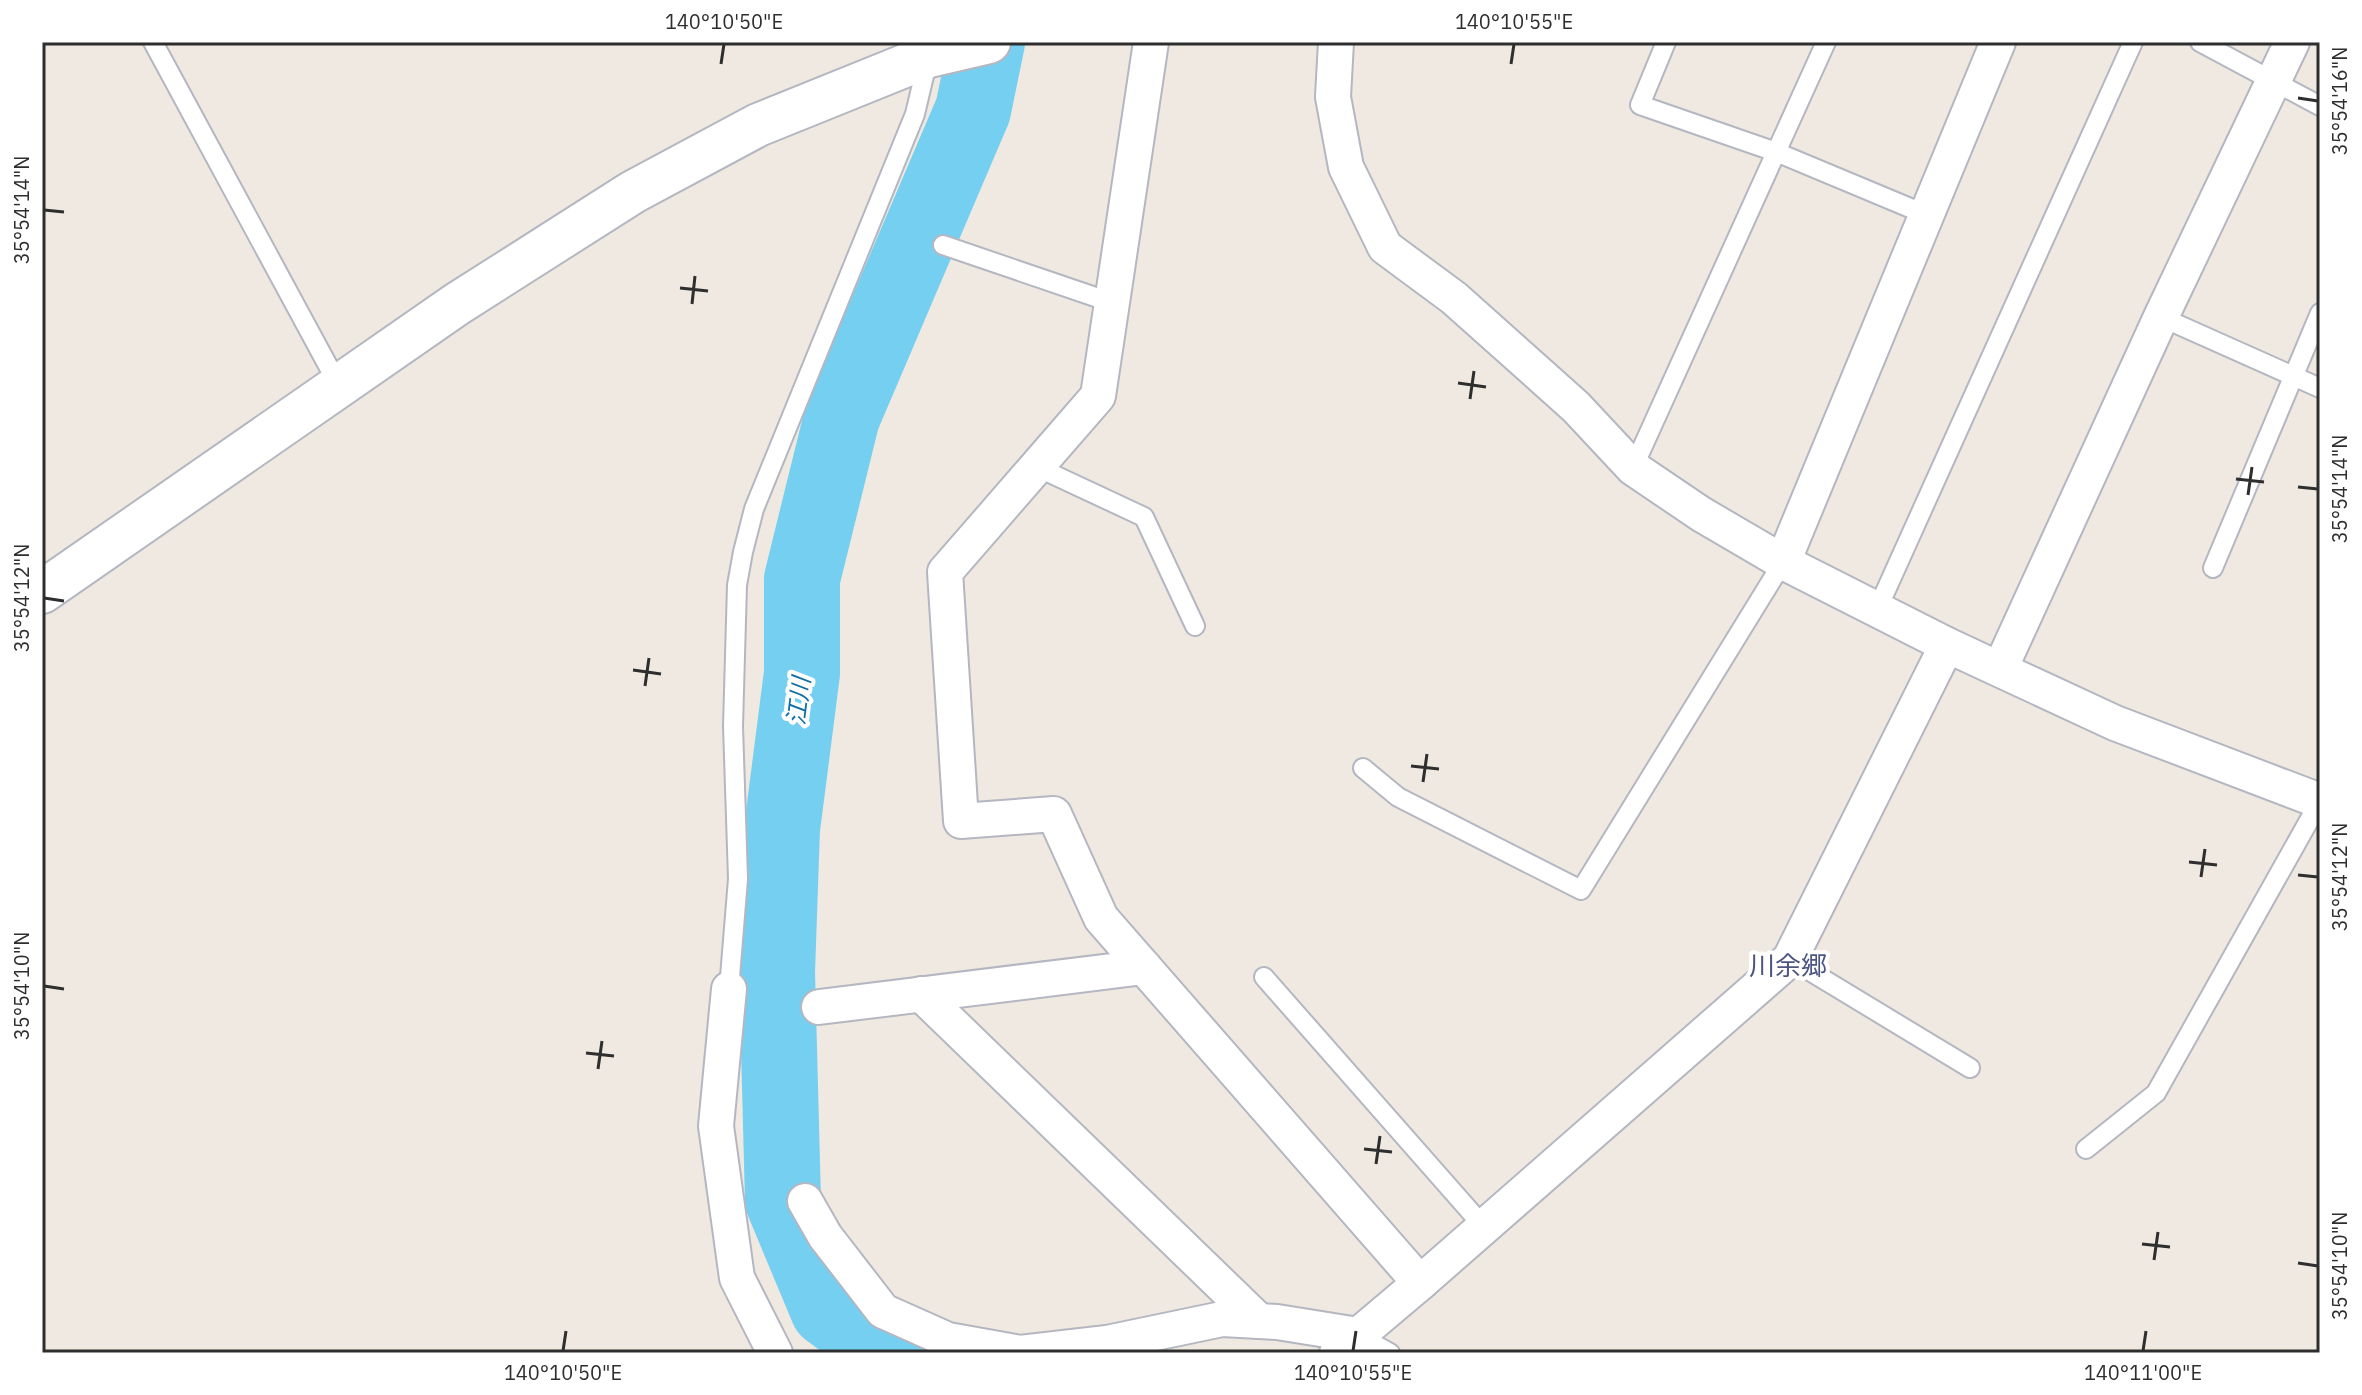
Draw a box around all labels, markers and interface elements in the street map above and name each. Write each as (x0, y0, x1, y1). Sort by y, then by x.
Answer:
text: 140°10'50"E (665, 8, 783, 35)
text: 140°10'55"E (1455, 8, 1573, 35)
text: 35°54'16"N (2326, 47, 2353, 155)
text: 35°54'14"N (8, 156, 35, 264)
text: 35°54'14"N (2326, 435, 2353, 543)
text: 35°54'12"N (8, 544, 35, 652)
water label: 江川 (779, 672, 817, 727)
text: 35°54'12"N (2326, 823, 2353, 931)
text: 35°54'10"N (8, 932, 35, 1040)
district label: 川余郷 (1749, 948, 1827, 982)
text: 35°54'10"N (2326, 1212, 2353, 1320)
text: 140°10'50"E (504, 1359, 622, 1386)
text: 140°10'55"E (1294, 1359, 1412, 1386)
text: 140°11'00"E (2084, 1359, 2202, 1386)

